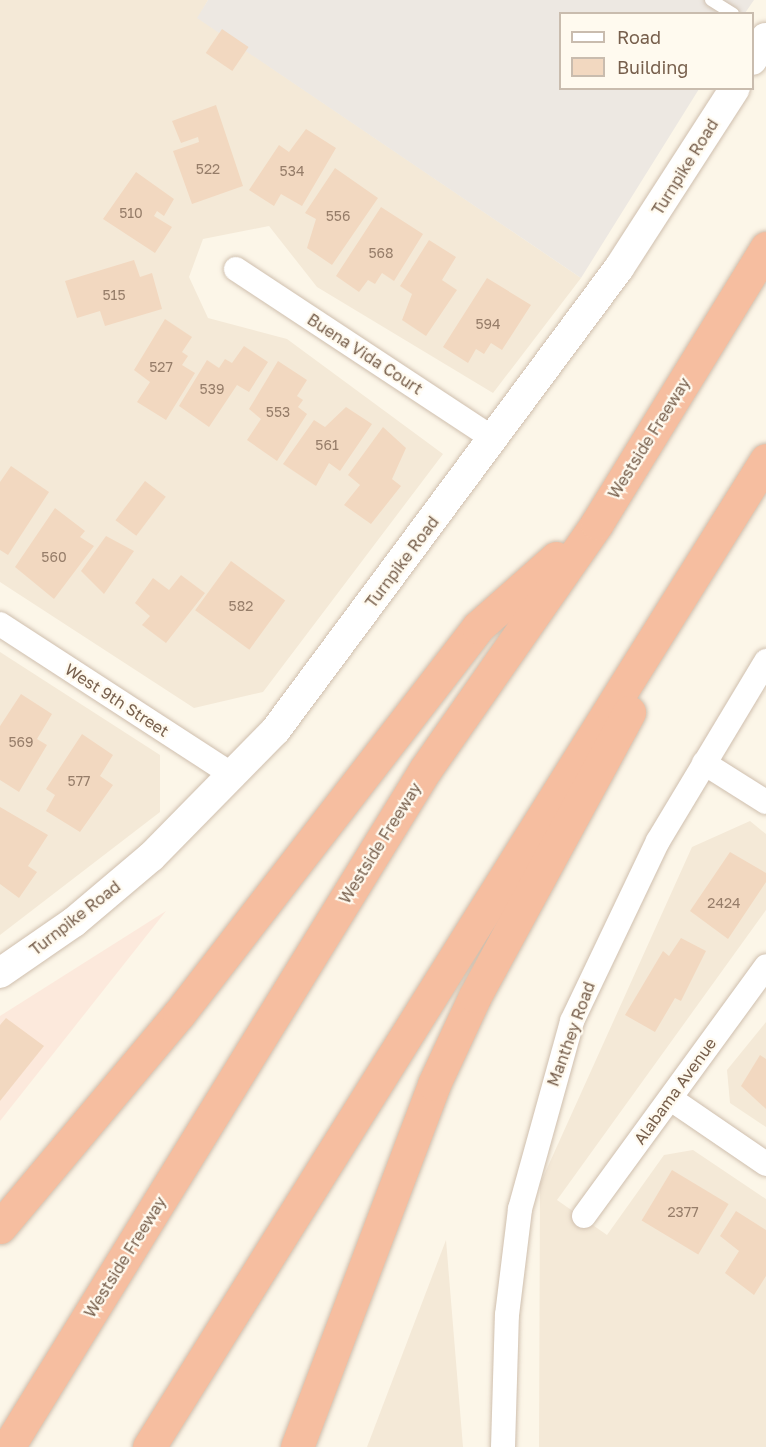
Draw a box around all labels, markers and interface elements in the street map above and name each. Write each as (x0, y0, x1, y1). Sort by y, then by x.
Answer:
legend (559, 12, 754, 90)
text: Road (617, 26, 661, 48)
text: Building (617, 56, 688, 78)
street label: Turnpike Road (648, 115, 722, 219)
house number: 522 (196, 161, 220, 177)
house number: 534 (280, 163, 304, 179)
house number: 510 (119, 205, 143, 221)
house number: 556 (326, 208, 350, 224)
house number: 568 (368, 245, 394, 261)
house number: 515 (102, 287, 126, 303)
street label: Buena Vida Court (304, 310, 426, 398)
house number: 594 (475, 316, 501, 332)
house number: 527 (149, 359, 173, 375)
street label: Westside Freeway (604, 374, 694, 502)
house number: 539 (200, 381, 224, 397)
house number: 553 (266, 404, 290, 420)
house number: 561 (315, 437, 339, 453)
street label: Turnpike Road (361, 512, 443, 612)
house number: 560 (41, 549, 67, 565)
house number: 582 (229, 598, 253, 614)
street label: West 9th Street (61, 659, 173, 741)
house number: 569 (8, 734, 34, 750)
house number: 577 (68, 773, 90, 789)
street label: Westside Freeway (335, 779, 425, 907)
street label: Turnpike Road (26, 877, 124, 959)
house number: 2424 (707, 895, 741, 911)
street label: Manthey Road (543, 979, 599, 1089)
street label: Alabama Avenue (630, 1034, 720, 1148)
street label: Westside Freeway (80, 1193, 170, 1321)
house number: 2377 (667, 1204, 699, 1220)

